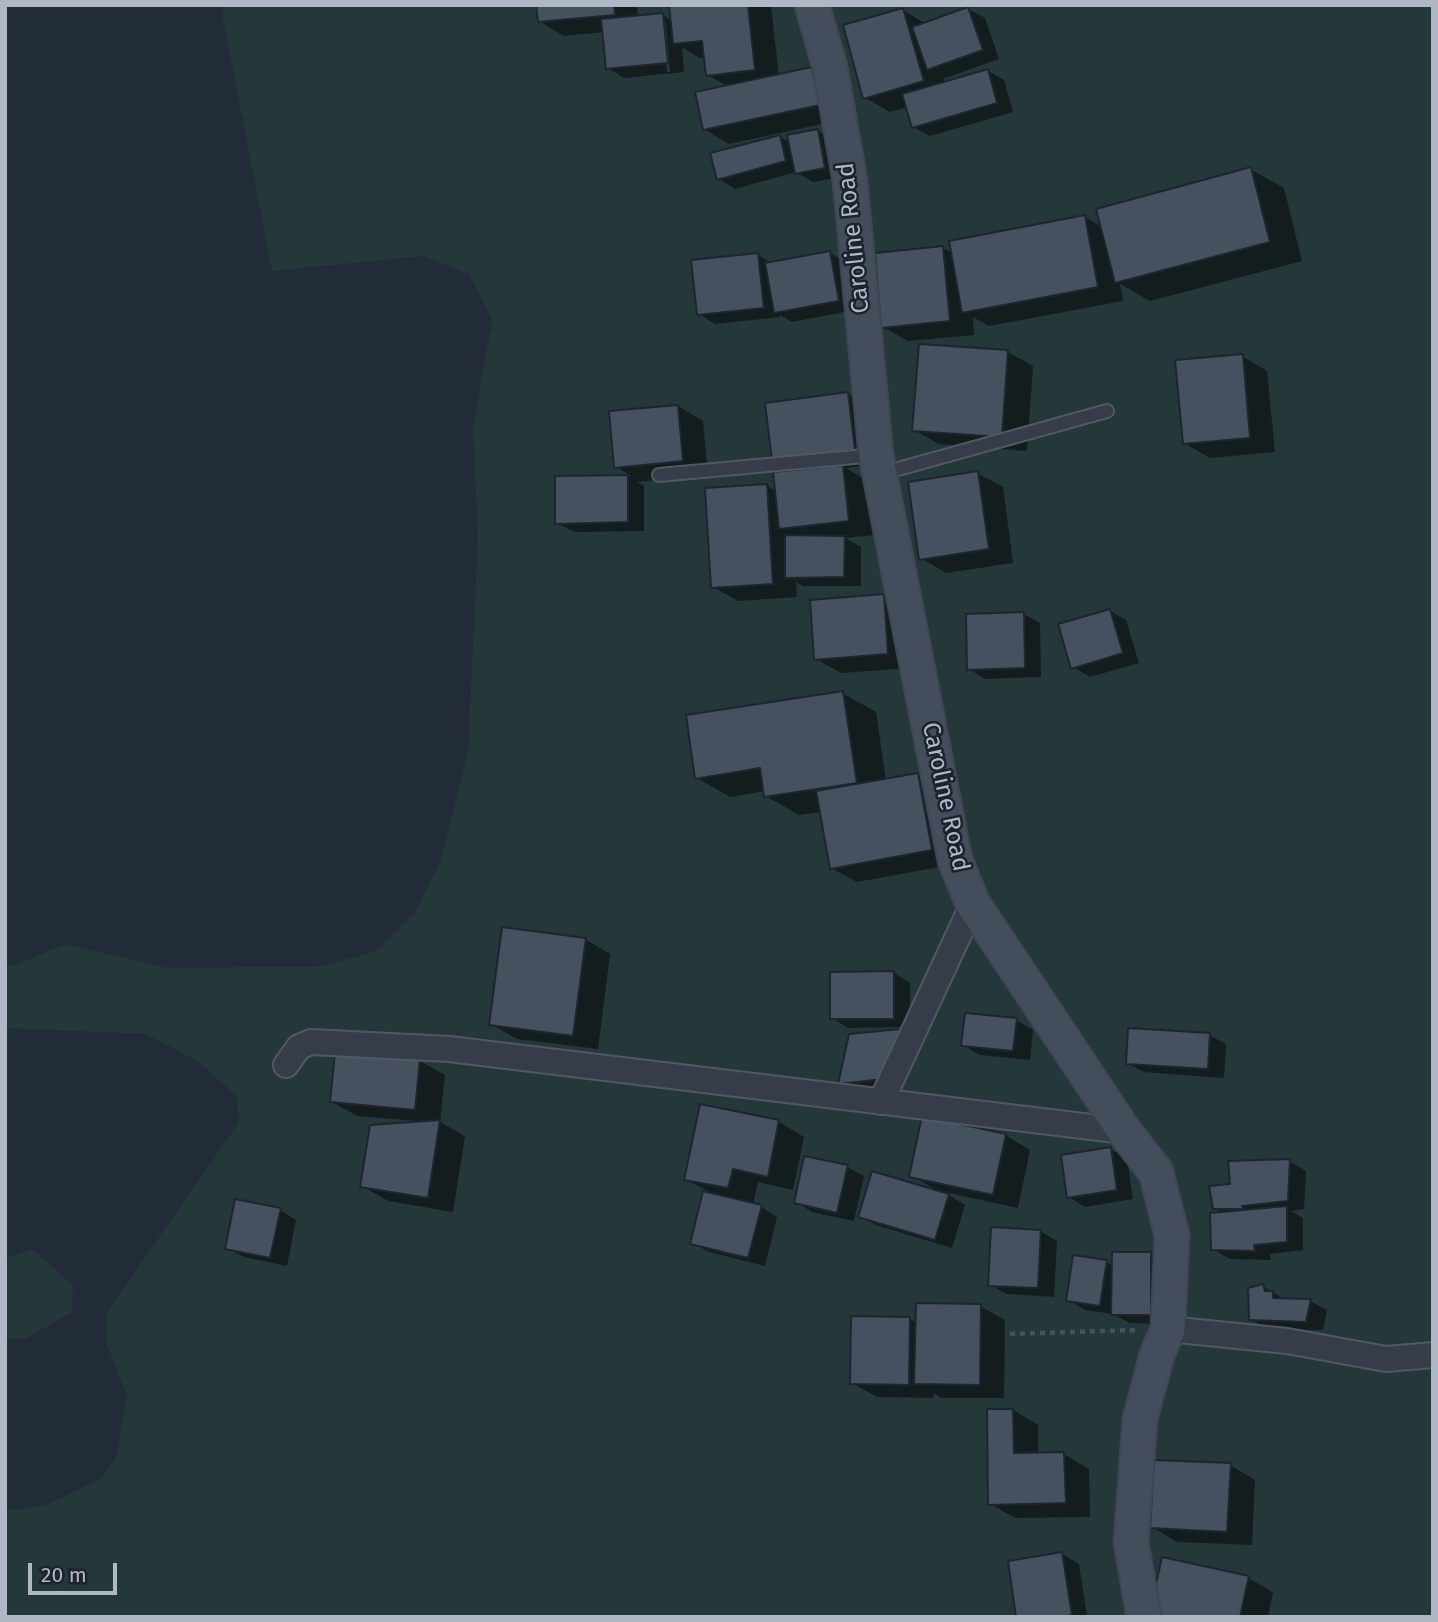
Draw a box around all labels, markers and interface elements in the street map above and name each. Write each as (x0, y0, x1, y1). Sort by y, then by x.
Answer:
street label: Caroline Road (832, 161, 876, 315)
street label: Caroline Road (915, 720, 975, 874)
scale bar (32, 1548, 121, 1592)
text: 20 m (41, 1562, 87, 1588)

